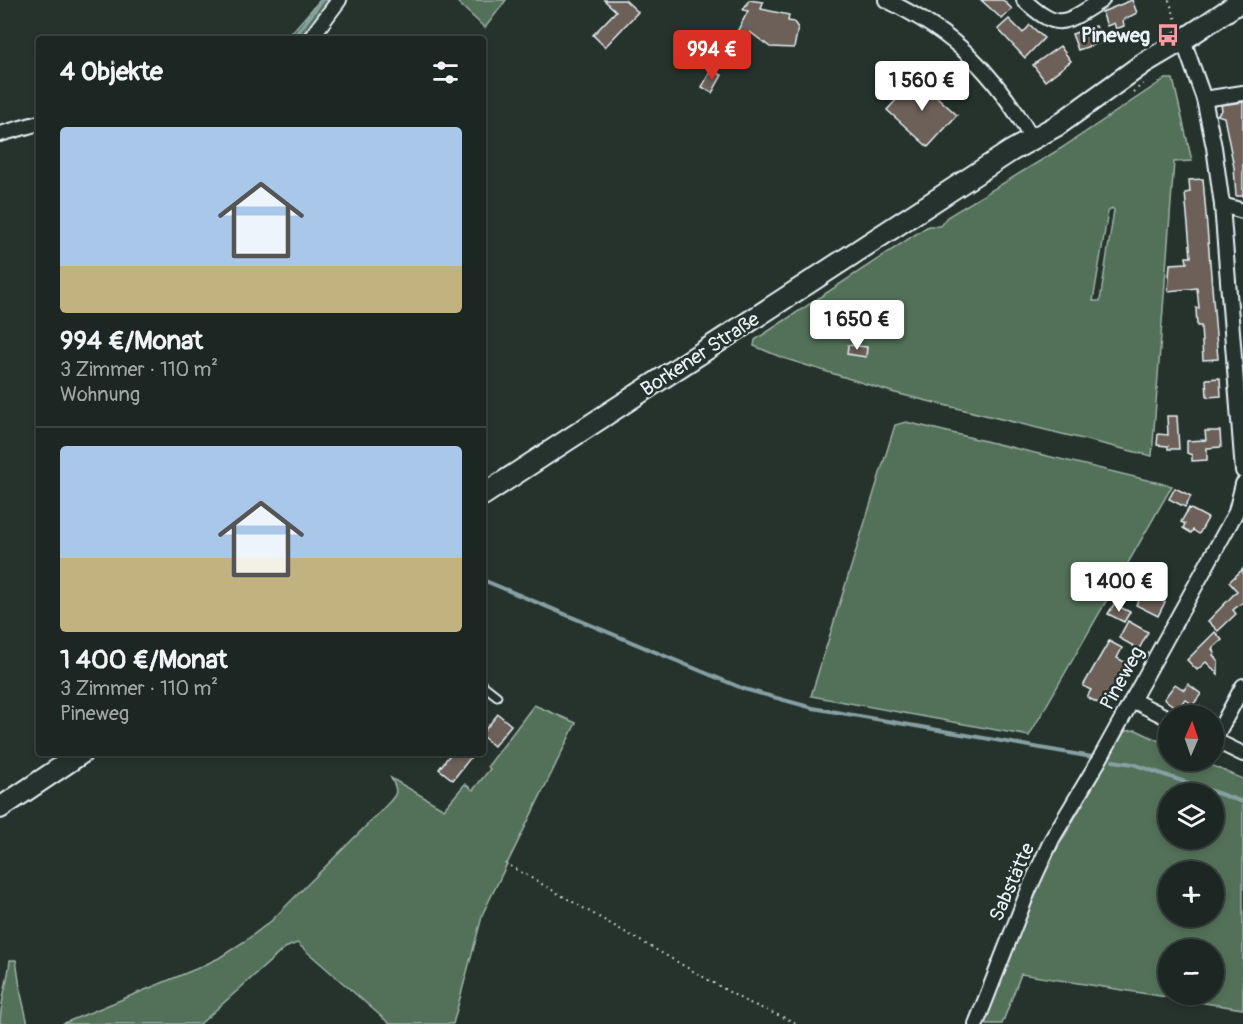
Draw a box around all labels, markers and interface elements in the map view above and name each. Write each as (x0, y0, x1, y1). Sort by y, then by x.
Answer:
bus stop icon: Pineweg (1155, 22, 1181, 48)
place label: Pineweg (1081, 23, 1150, 48)
pin: 994 € (670, 30, 754, 81)
text: 994 € (687, 37, 737, 62)
text: 4 Objekte (60, 56, 163, 88)
icon: filters (429, 56, 462, 89)
pin: 1 560 € (867, 61, 977, 112)
text: 1 560 € (889, 68, 955, 93)
icon: home (207, 166, 315, 274)
pin: 1 650 € (802, 300, 912, 351)
street label: Borkener Straße (636, 306, 764, 402)
text: 1 650 € (824, 307, 890, 332)
text: 994 €/Monat (60, 325, 203, 357)
text: 3 Zimmer · 110 m² (60, 357, 218, 382)
text: Wohnung (60, 382, 140, 407)
icon: home (207, 485, 315, 593)
pin: 1 400 € (1064, 562, 1174, 613)
text: 1 400 € (1085, 569, 1153, 594)
street label: Pineweg (1094, 642, 1150, 714)
text: 1 400 €/Monat (60, 644, 227, 676)
text: 3 Zimmer · 110 m² (60, 676, 218, 701)
text: Pineweg (60, 701, 129, 726)
north arrow (1158, 705, 1224, 771)
map controls (1158, 705, 1224, 1005)
button: layers (1158, 783, 1224, 849)
street label: Sabstätte (984, 839, 1040, 925)
button: + (1158, 861, 1224, 927)
button: − (1158, 939, 1224, 1005)

